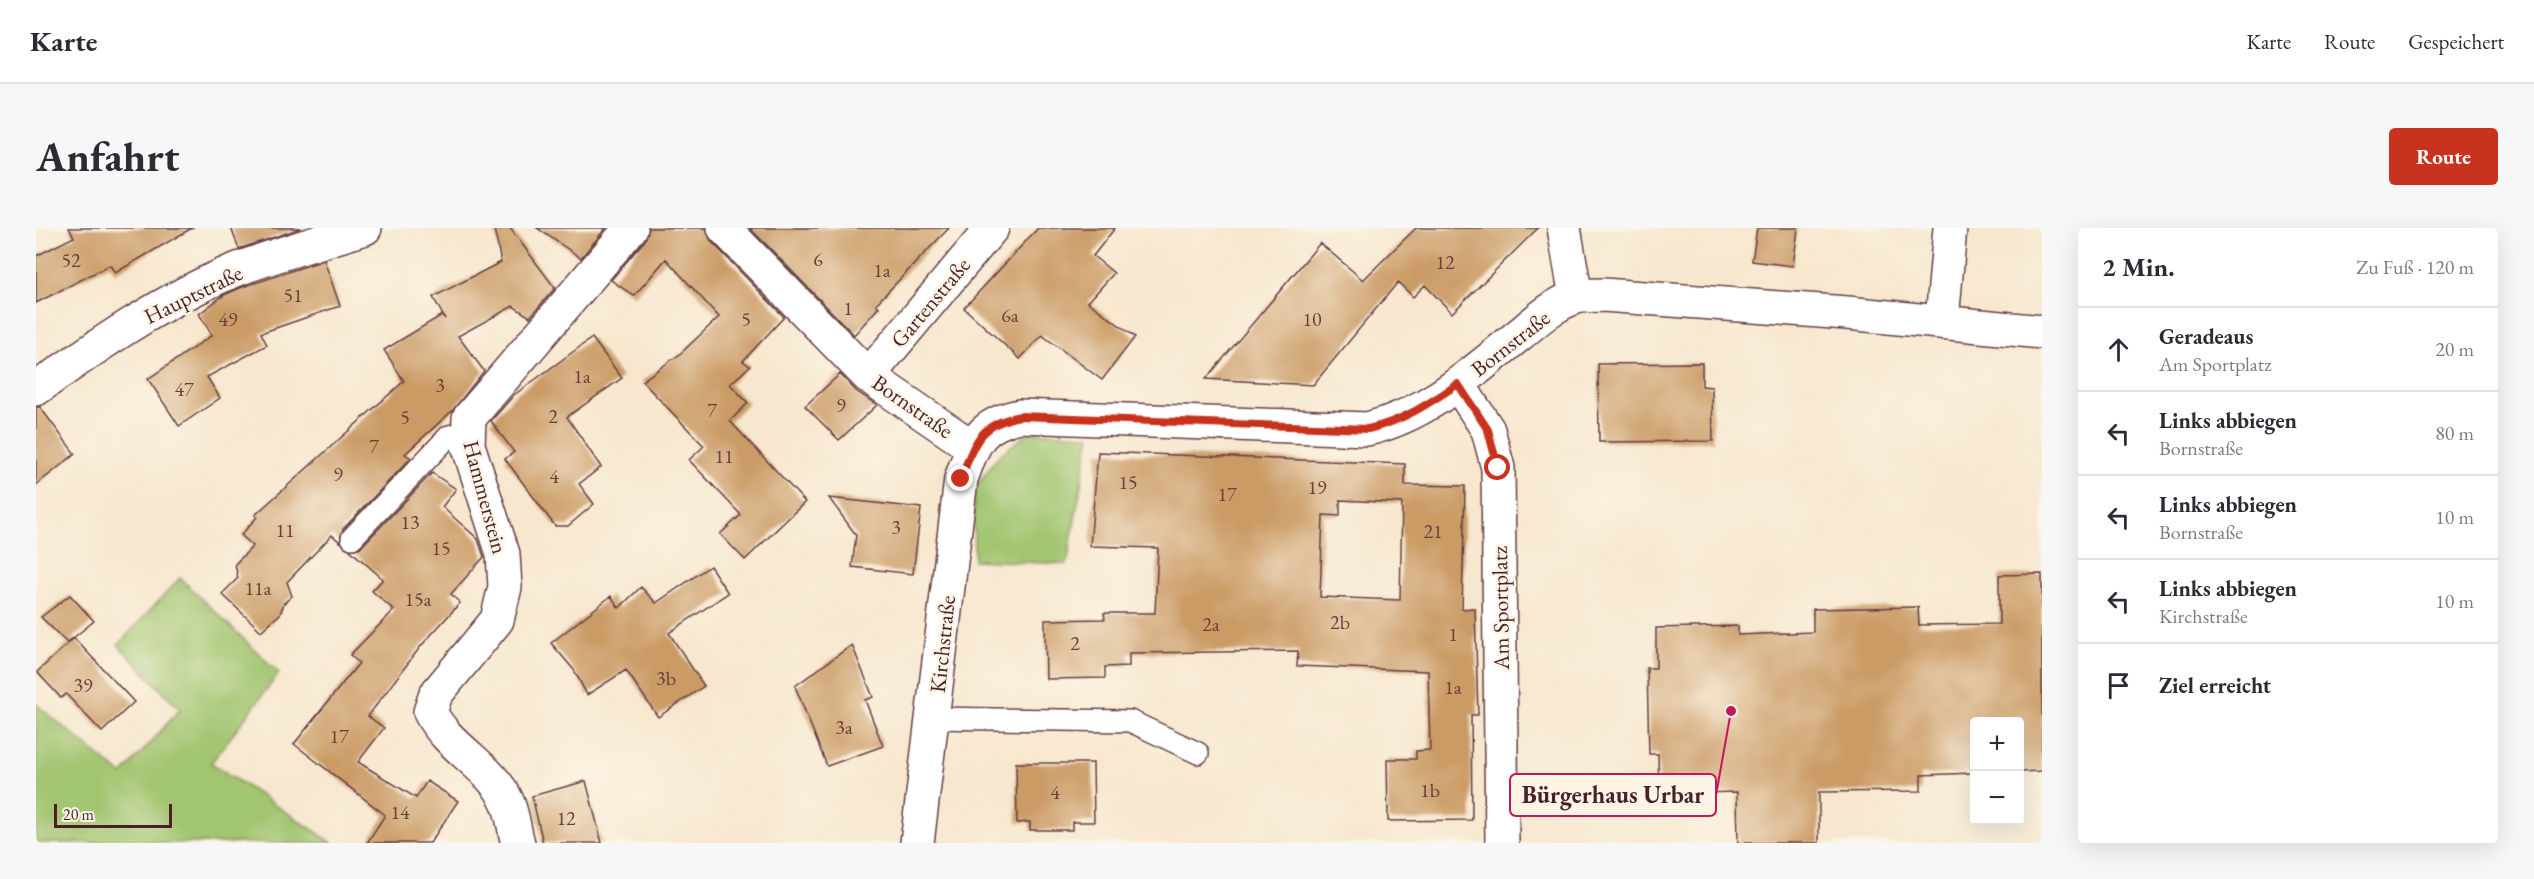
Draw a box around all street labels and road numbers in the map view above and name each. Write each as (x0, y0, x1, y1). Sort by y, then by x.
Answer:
street label: Gartenstraße (884, 251, 977, 353)
street label: Hauptstraße (139, 258, 248, 331)
street label: Bornstraße (1465, 303, 1556, 383)
street label: Bornstraße (866, 368, 959, 445)
street label: Hammerstein (456, 437, 515, 557)
street label: Am Sportplatz (1485, 545, 1516, 671)
street label: Kirchstraße (923, 593, 962, 694)

